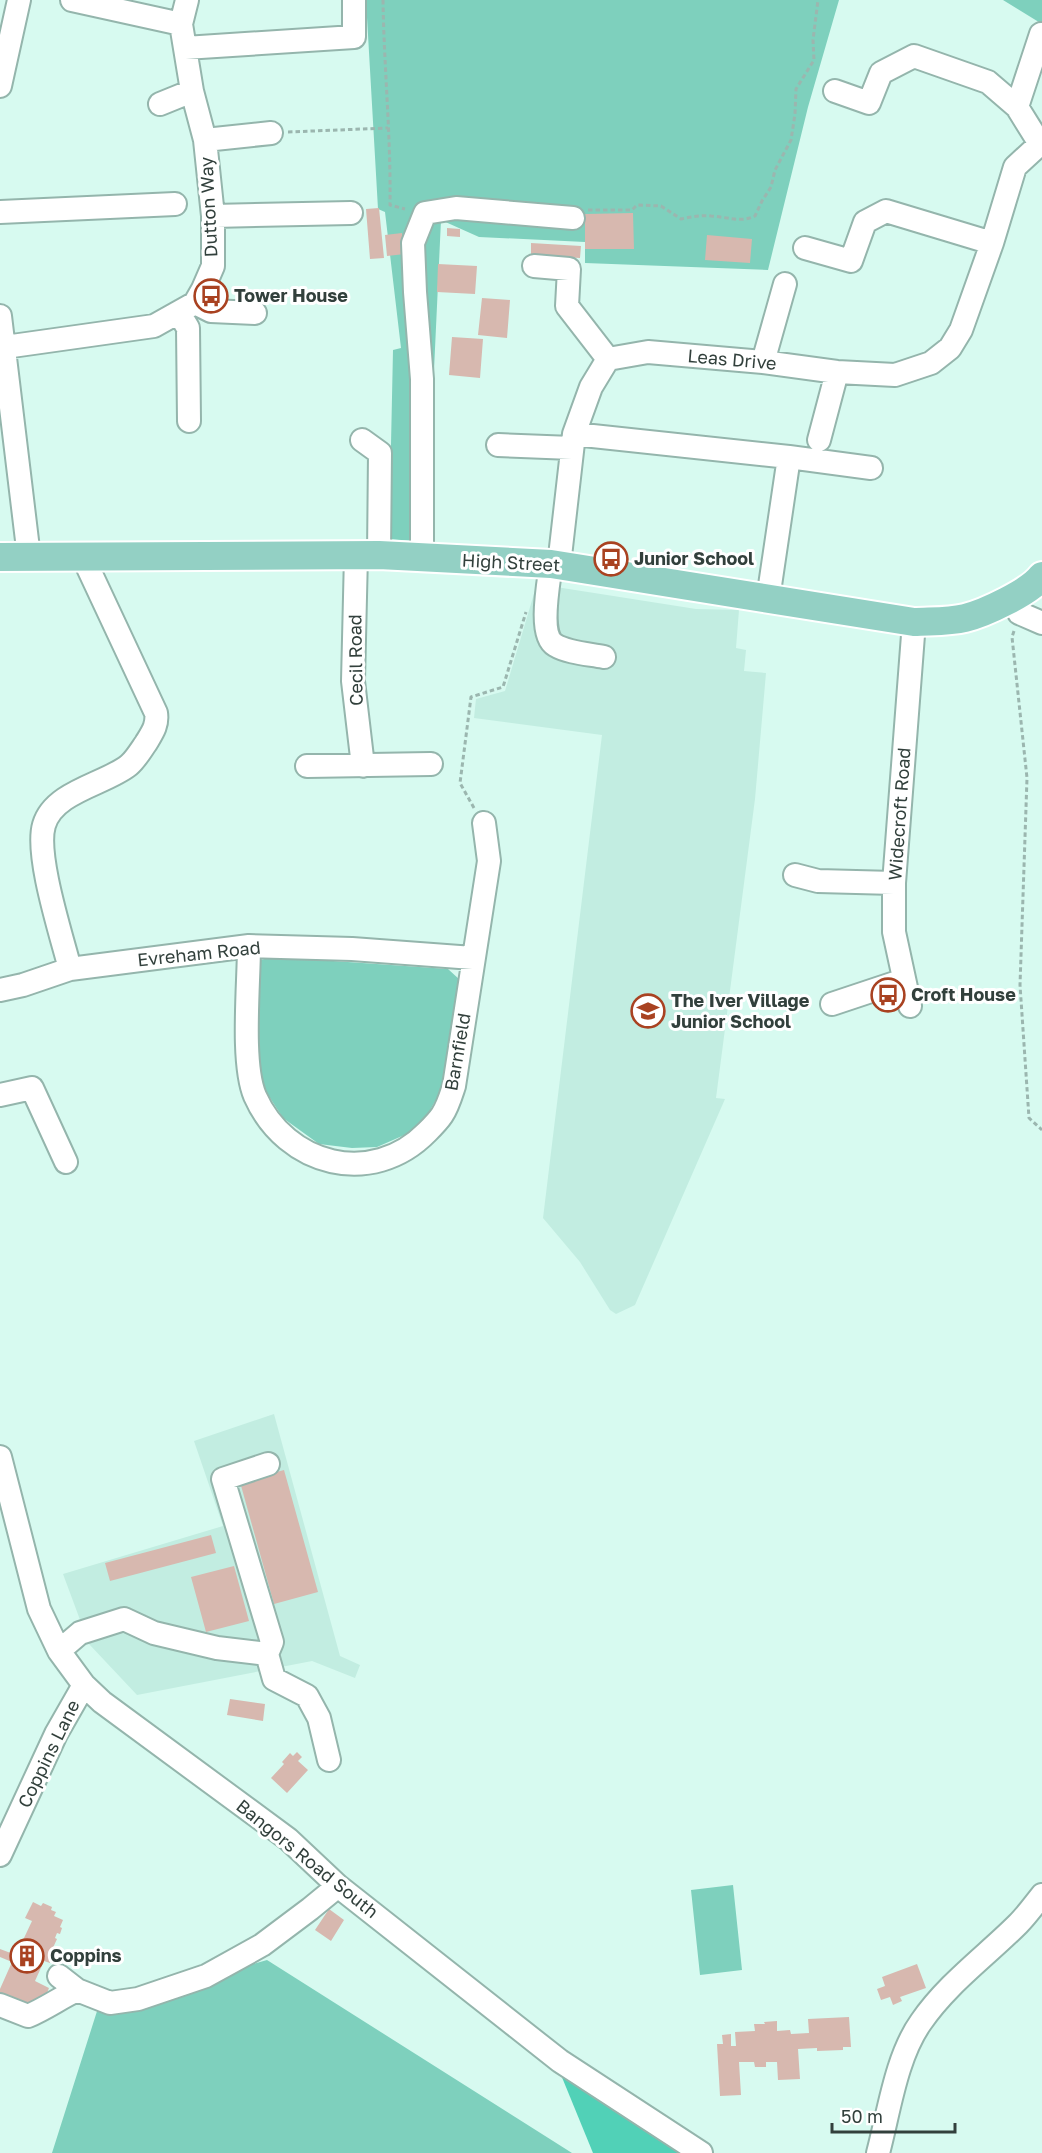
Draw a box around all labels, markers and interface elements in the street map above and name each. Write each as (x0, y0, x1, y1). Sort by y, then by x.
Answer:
street label: Dutton Way (194, 156, 222, 258)
bus stop icon: Tower House (193, 278, 229, 314)
place label: Tower House (234, 284, 348, 306)
street label: Leas Drive (687, 344, 778, 374)
bus stop icon: Junior School (593, 541, 629, 577)
place label: Junior School (634, 547, 754, 569)
street label: High Street (461, 548, 561, 576)
street label: Cecil Road (343, 614, 367, 706)
street label: Widecroft Road (883, 747, 915, 881)
street label: Evreham Road (136, 936, 262, 970)
bus stop icon: Croft House (870, 977, 906, 1013)
place label: Croft House (911, 983, 1016, 1005)
place label: The Iver Village Junior School (671, 989, 810, 1032)
school or university icon: The Iver Village Junior School (630, 993, 666, 1029)
street label: Barnfield (439, 1011, 475, 1093)
street label: Coppins Lane (13, 1696, 84, 1811)
street label: Bangors Road South (232, 1794, 383, 1922)
building icon: Coppins (9, 1938, 45, 1974)
place label: Coppins (50, 1944, 122, 1966)
scale bar (832, 2096, 955, 2134)
text: 50 m (841, 2105, 883, 2127)

